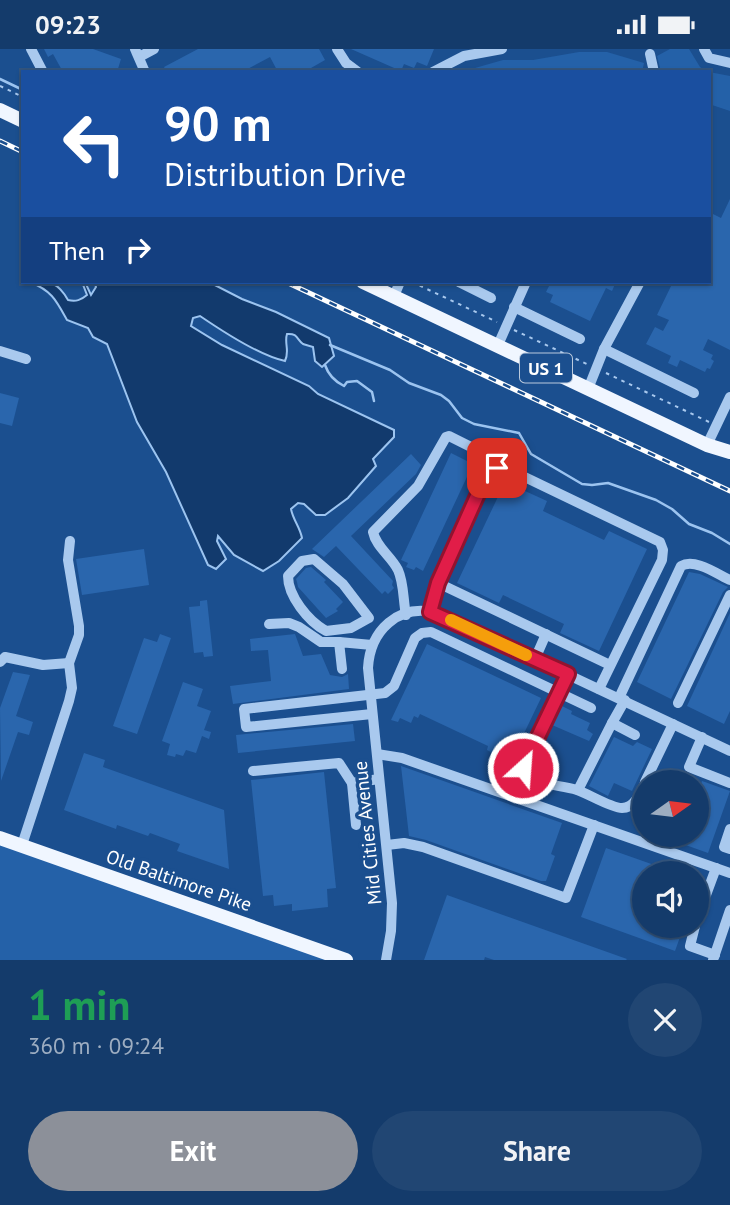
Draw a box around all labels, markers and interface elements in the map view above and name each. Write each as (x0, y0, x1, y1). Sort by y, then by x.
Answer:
text: 09:23 (35, 8, 101, 41)
text: 90 m (164, 91, 271, 155)
icon: left (49, 98, 140, 189)
text: Distribution Drive (164, 153, 406, 195)
icon: right (119, 231, 157, 269)
text: Then (49, 234, 105, 267)
road number: US 1 (520, 353, 572, 383)
pin (467, 438, 527, 498)
icon: arrive (478, 449, 516, 487)
position arrow (486, 731, 560, 805)
street label: Mid Cities Avenue (348, 760, 386, 906)
north arrow (632, 770, 709, 847)
map controls (632, 770, 709, 938)
street label: Old Baltimore Pike (103, 844, 255, 916)
button: sound (632, 861, 709, 938)
text: 1 min (28, 977, 130, 1032)
button: close (628, 983, 702, 1057)
text: 360 m · 09:24 (28, 1031, 164, 1060)
button: Exit (28, 1111, 358, 1191)
button: Share (372, 1111, 702, 1191)

